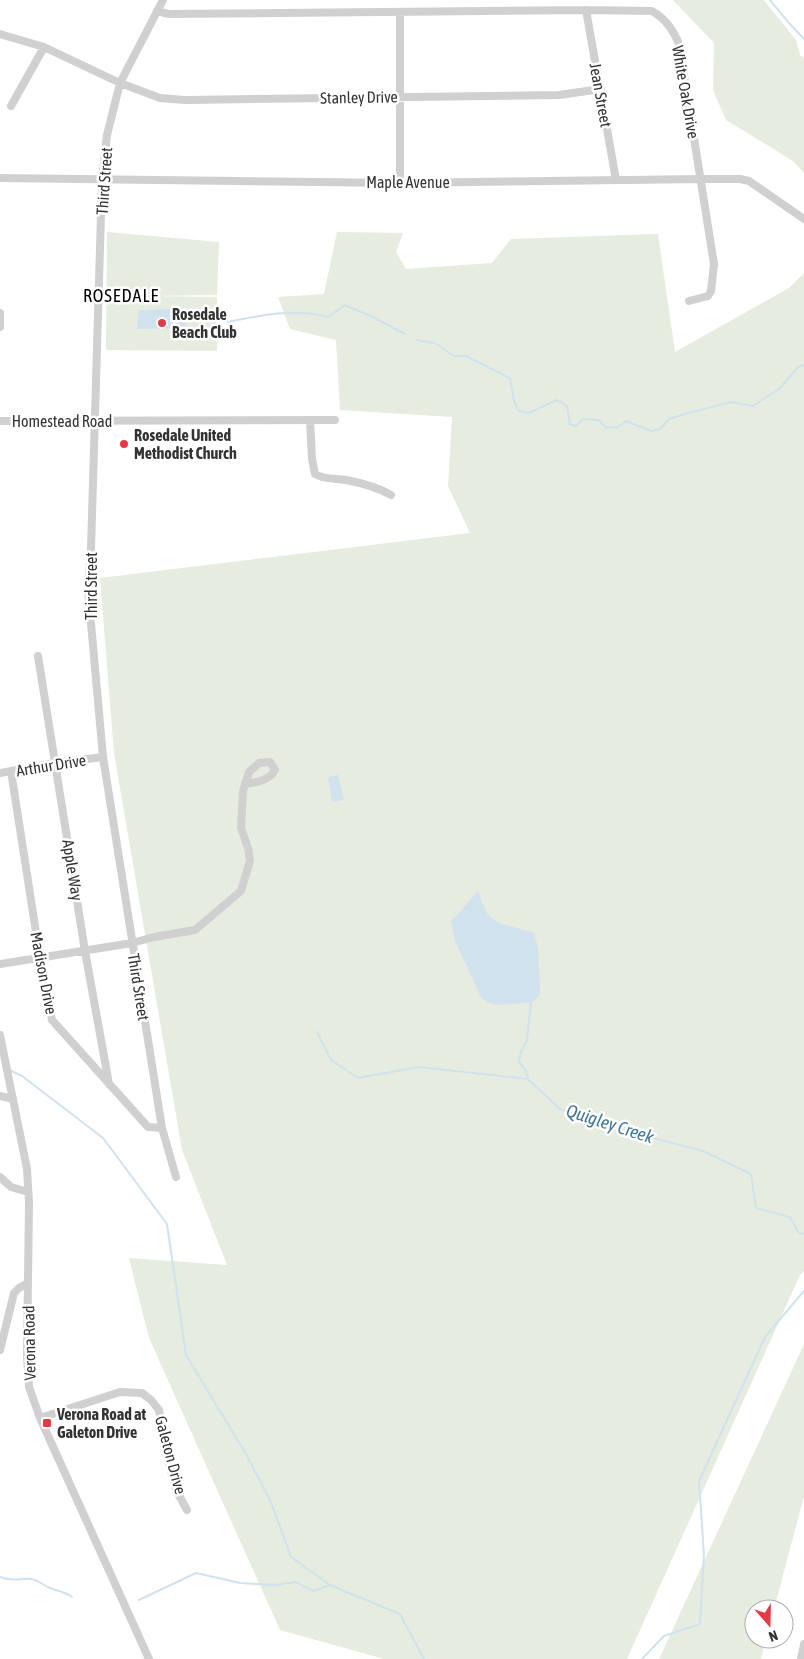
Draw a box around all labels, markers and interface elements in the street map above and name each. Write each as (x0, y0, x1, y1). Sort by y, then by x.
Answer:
street label: White Oak Drive (669, 44, 703, 140)
street label: Jean Street (587, 61, 616, 129)
street label: Stanley Drive (320, 87, 398, 108)
street label: Third Street (93, 146, 115, 215)
street label: Maple Avenue (366, 173, 450, 192)
district label: ROSEDALE (83, 285, 159, 306)
place label: Rosedale Beach Club (172, 305, 237, 341)
marker: Rosedale Beach Club (156, 317, 168, 329)
street label: Homestead Road (12, 412, 112, 430)
place label: Rosedale United Methodist Church (134, 426, 237, 462)
marker: Rosedale United Methodist Church (118, 438, 130, 450)
street label: Third Street (82, 552, 100, 620)
street label: Arthur Drive (15, 751, 87, 779)
street label: Apple Way (58, 838, 87, 902)
street label: Madison Drive (27, 930, 61, 1016)
street label: Third Street (125, 952, 153, 1022)
water label: Quigley Creek (564, 1099, 658, 1148)
street label: Verona Road (19, 1305, 39, 1381)
place label: Verona Road at Galeton Drive (56, 1405, 146, 1441)
street label: Galeton Drive (152, 1414, 190, 1496)
marker: Verona Road at Galeton Drive (41, 1417, 53, 1429)
north arrow (744, 1599, 794, 1649)
text: N (767, 1627, 780, 1645)

